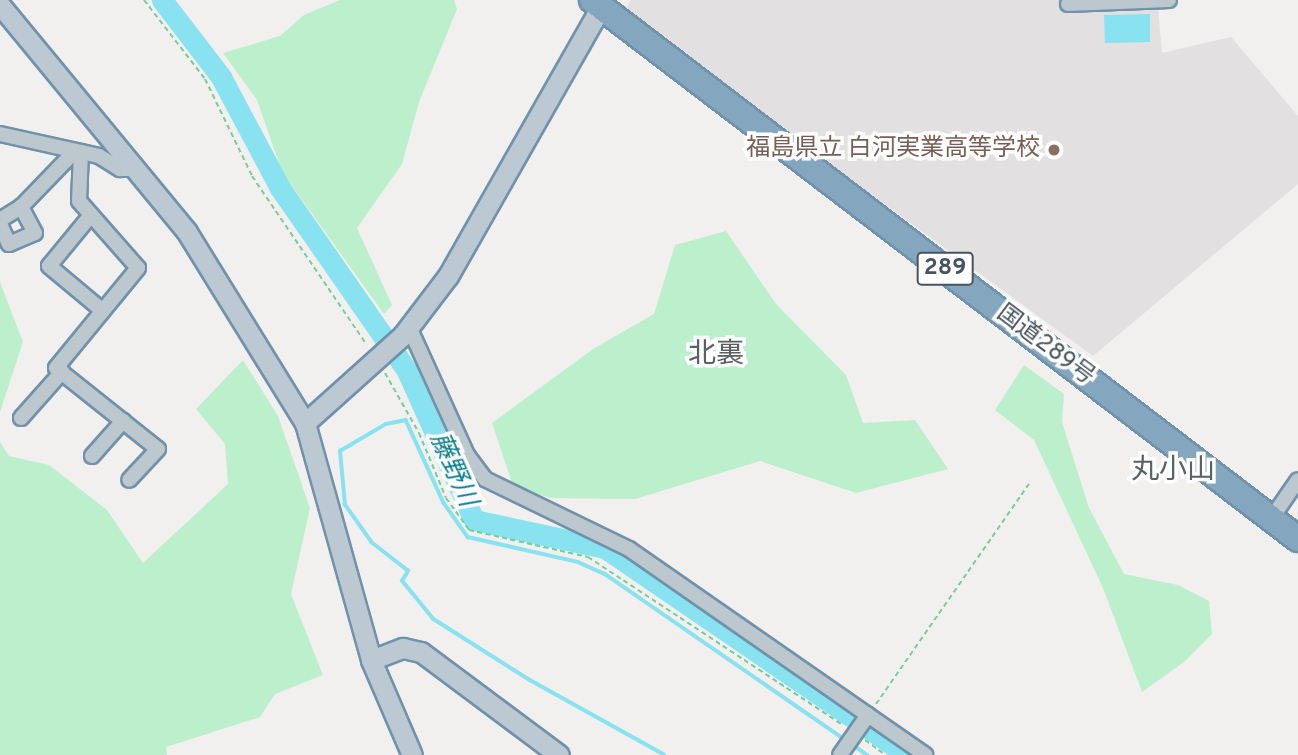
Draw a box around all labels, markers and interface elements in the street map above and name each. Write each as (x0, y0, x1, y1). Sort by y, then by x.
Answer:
place label: 福島県立 白河実業高等学校 (746, 136, 1040, 164)
marker: 福島県立 白河実業高等学校 (1046, 142, 1062, 158)
road number: 289 (915, 250, 975, 288)
street label: 国道289号 (990, 300, 1100, 392)
district label: 北裏 (688, 338, 744, 372)
water label: 藤野川 (422, 428, 482, 512)
district label: 丸小山 (1131, 454, 1215, 488)

